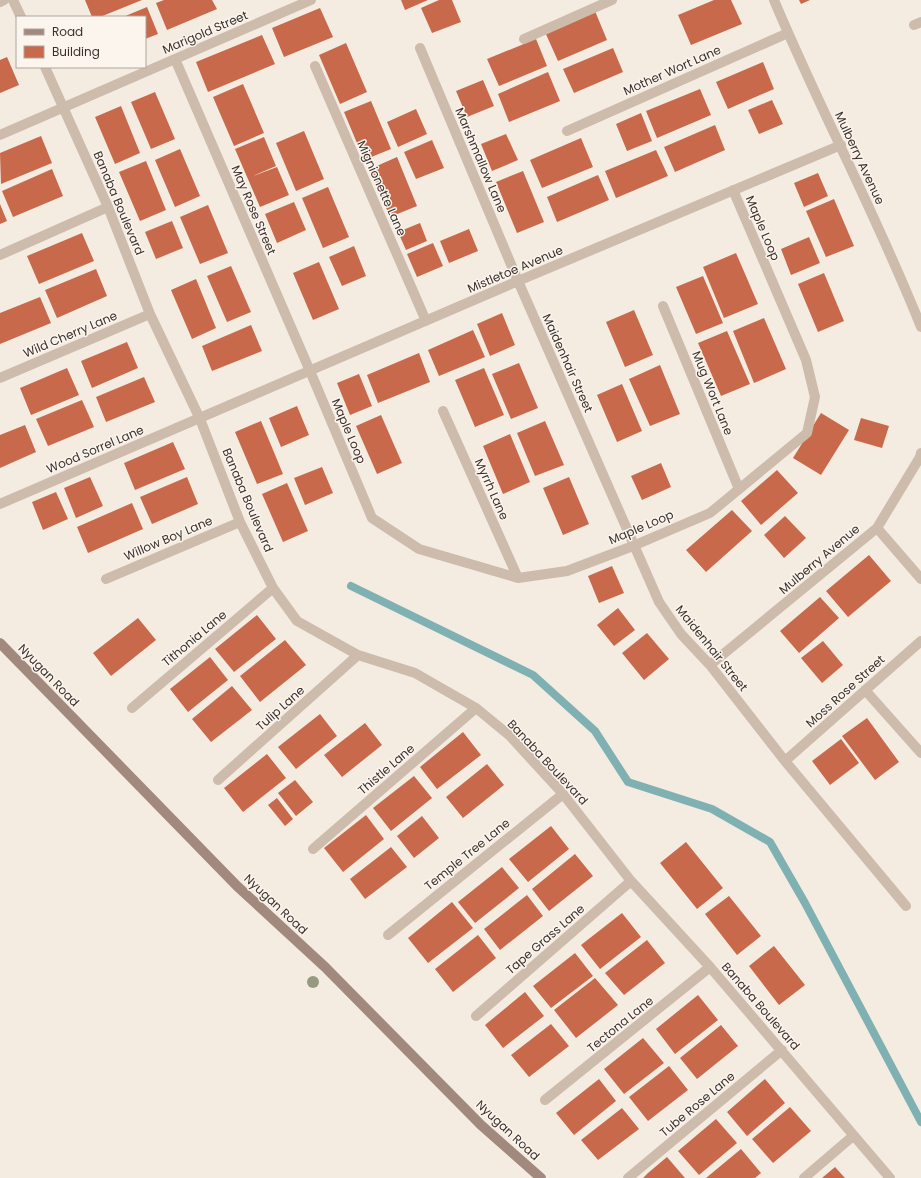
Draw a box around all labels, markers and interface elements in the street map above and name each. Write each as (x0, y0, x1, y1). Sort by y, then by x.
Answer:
street label: Marigold Street (160, 6, 250, 58)
legend (16, 16, 146, 68)
text: Road (52, 23, 83, 40)
street label: Mother Wort Lane (621, 41, 723, 99)
text: Building (52, 43, 100, 60)
street label: Marshmallow Lane (451, 105, 511, 215)
street label: Mulberry Avenue (831, 109, 889, 207)
street label: Mignionette Lane (353, 138, 411, 238)
street label: Banaba Boulevard (89, 148, 149, 258)
street label: May Rose Street (228, 163, 280, 257)
street label: Maple Loop (742, 193, 784, 263)
street label: Mistletoe Avenue (465, 241, 565, 297)
street label: Wild Cherry Lane (20, 307, 120, 361)
street label: Maidenhair Street (539, 311, 597, 415)
street label: Mug Wort Lane (688, 348, 738, 438)
street label: Maple Loop (328, 396, 370, 466)
street label: Wood Sorrel Lane (44, 421, 146, 477)
street label: Banaba Boulevard (218, 445, 278, 555)
street label: Myrrh Lane (471, 456, 513, 522)
street label: Maple Loop (606, 506, 676, 548)
street label: Willow Boy Lane (121, 512, 215, 564)
street label: Mulberry Avenue (775, 520, 863, 598)
street label: Maidenhair Street (672, 601, 752, 695)
street label: Tithonia Lane (158, 606, 230, 670)
street label: Nyugan Road (15, 640, 83, 710)
street label: Moss Rose Street (802, 651, 888, 731)
street label: Tulip Lane (252, 682, 308, 734)
street label: Banaba Boulevard (504, 716, 592, 808)
street label: Thistle Lane (354, 740, 418, 798)
street label: Temple Tree Lane (421, 814, 513, 894)
street label: Nyugan Road (241, 870, 311, 938)
street label: Tape Grass Lane (502, 900, 588, 978)
street label: Banaba Boulevard (718, 958, 804, 1054)
street label: Tectona Lane (583, 992, 657, 1056)
street label: Tube Rose Lane (656, 1068, 738, 1140)
street label: Nyugan Road (473, 1096, 543, 1164)

